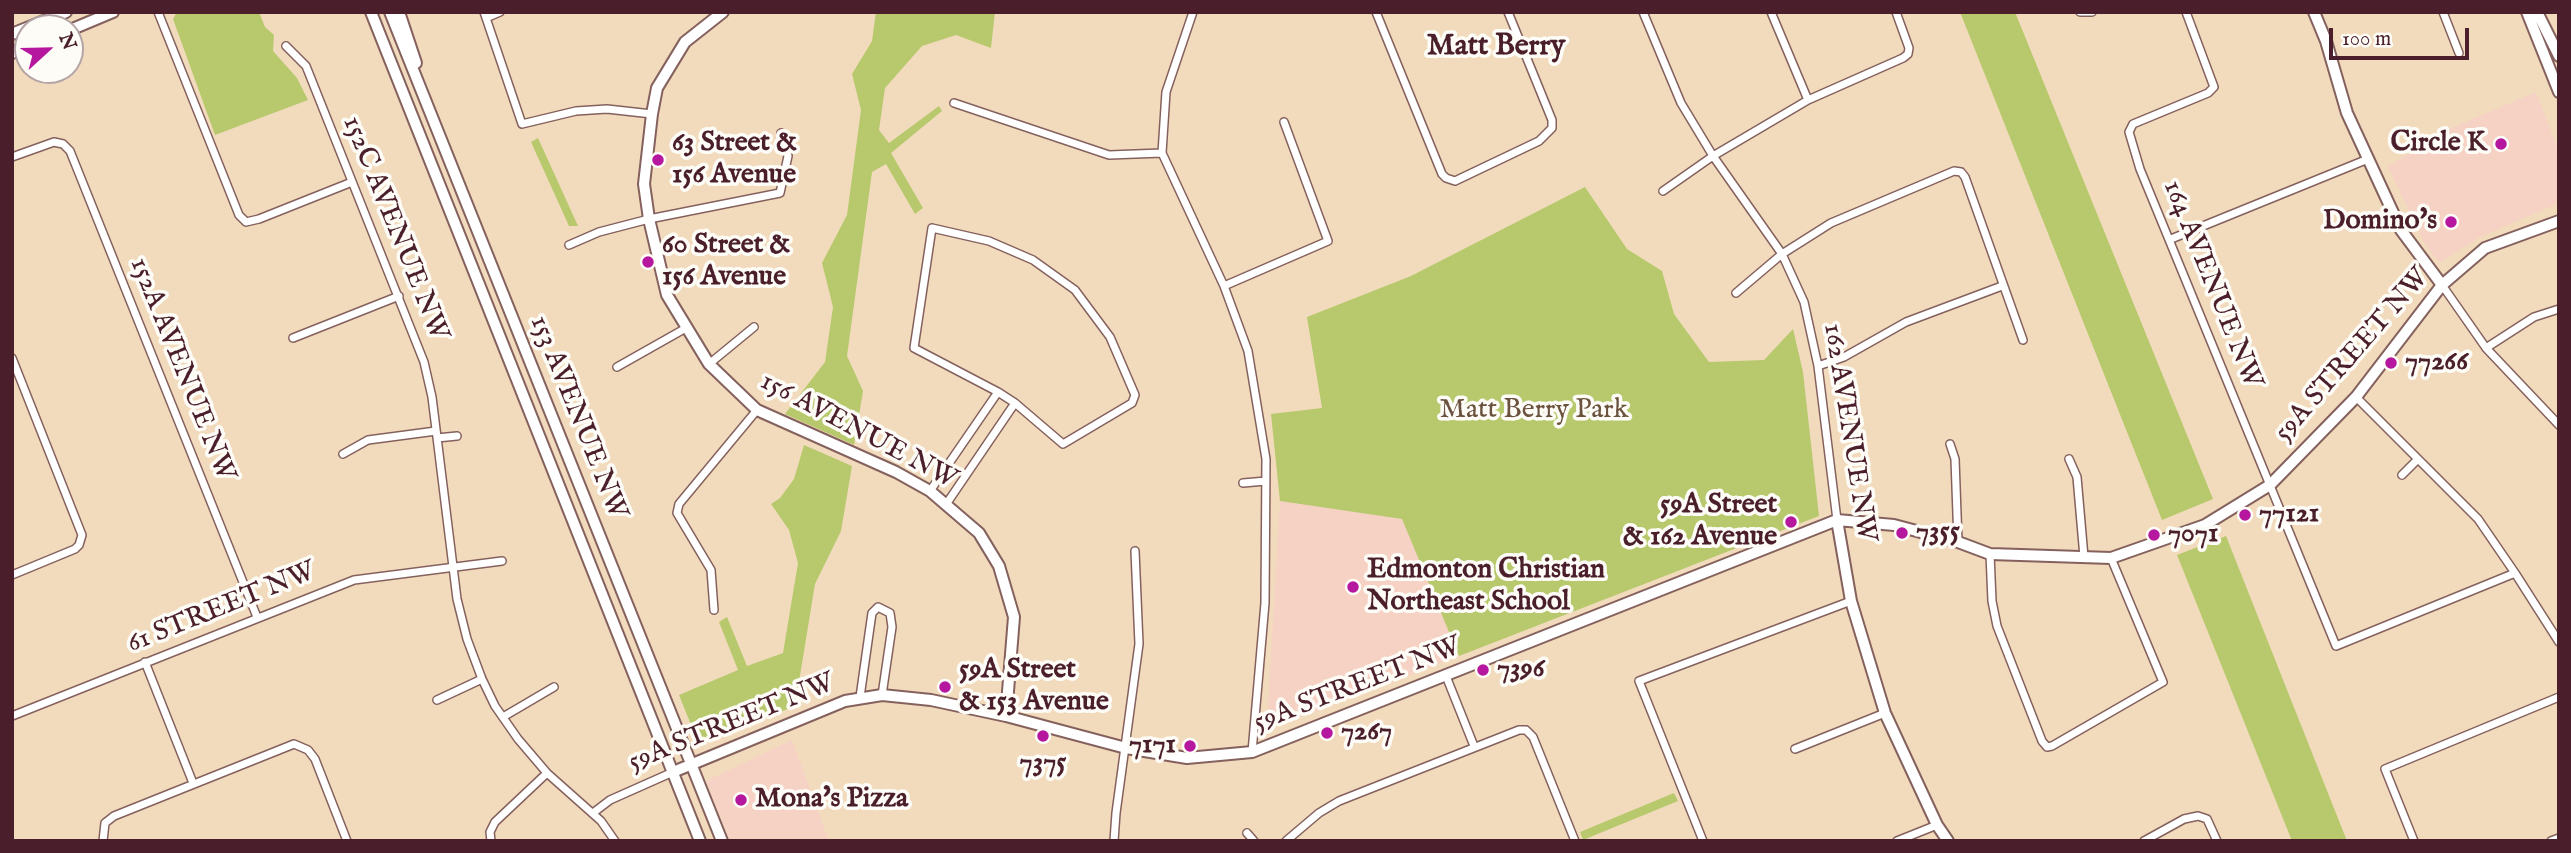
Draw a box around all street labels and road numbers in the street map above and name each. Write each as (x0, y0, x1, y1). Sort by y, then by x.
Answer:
street label: 152C AVENUE NW (334, 112, 454, 346)
street label: 164 AVENUE NW (2154, 176, 2268, 394)
street label: 152A AVENUE NW (121, 253, 241, 487)
street label: 59A STREET NW (2268, 262, 2438, 450)
street label: 153 AVENUE NW (521, 311, 633, 525)
street label: 162 AVENUE NW (1814, 321, 1882, 545)
street label: 156 AVENUE NW (754, 366, 962, 498)
street label: 61 STREET NW (123, 556, 321, 662)
street label: 59A STREET NW (1250, 631, 1466, 741)
street label: 59A STREET NW (624, 667, 840, 781)

